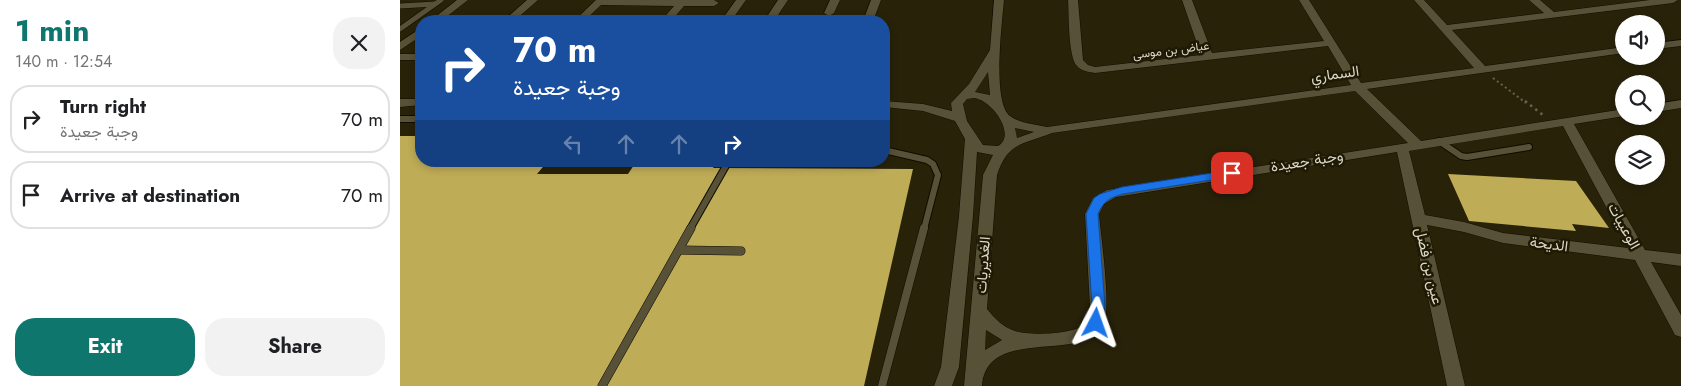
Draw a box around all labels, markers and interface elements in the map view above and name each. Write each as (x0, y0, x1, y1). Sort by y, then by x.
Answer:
text: 1 min (15, 9, 89, 52)
map controls (1615, 15, 1665, 185)
button: sound (1615, 15, 1665, 65)
button: close (333, 17, 385, 69)
text: 70 m (513, 25, 596, 75)
icon: right (430, 35, 495, 100)
street label: عياض بن موسى (1132, 36, 1210, 64)
text: 140 m · 12:54 (15, 50, 112, 73)
street label: السماري (1309, 60, 1361, 90)
text: وجبة جعيدة (513, 71, 620, 103)
button: search (1615, 75, 1665, 125)
text: Turn right (60, 93, 146, 120)
icon: right (17, 105, 45, 133)
text: 70 m (341, 106, 383, 133)
text: وجبة جعيدة (60, 120, 138, 143)
icon: left (559, 130, 587, 158)
icon: ahead (612, 130, 640, 158)
icon: ahead (665, 130, 693, 158)
icon: right (718, 130, 746, 158)
button: layers (1615, 135, 1665, 185)
street label: وجبة جعيدة (1269, 144, 1345, 178)
pin (1211, 152, 1253, 194)
icon: arrive (1218, 159, 1246, 187)
icon: arrive (17, 181, 45, 209)
text: Arrive at destination (60, 182, 240, 209)
text: 70 m (341, 182, 383, 209)
street label: الوعيبات (1602, 199, 1646, 253)
street label: عين بن فضل (1409, 225, 1449, 307)
street label: الديحة (1529, 231, 1569, 257)
street label: الغديريات (970, 236, 996, 294)
position arrow (1069, 296, 1121, 348)
button: Exit (15, 318, 195, 376)
button: Share (205, 318, 385, 376)

